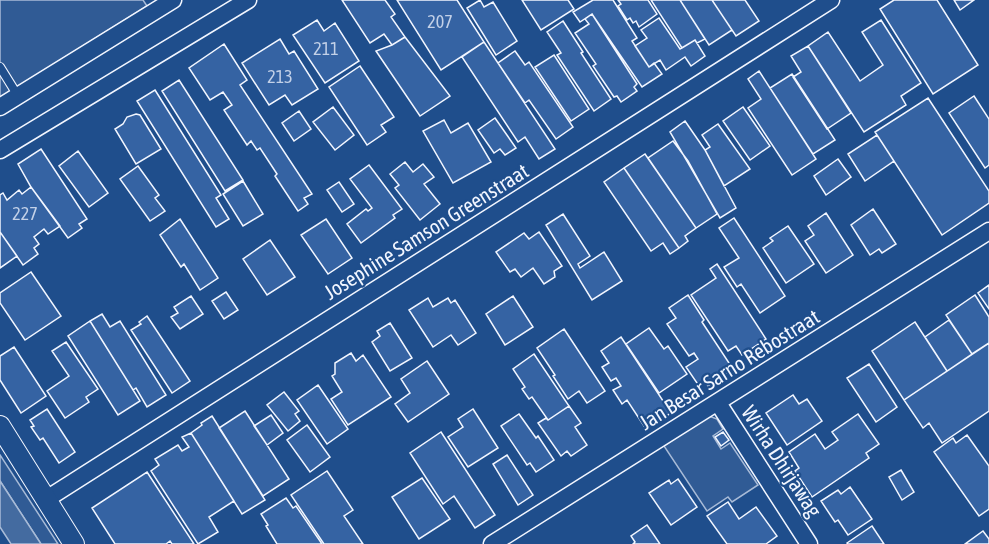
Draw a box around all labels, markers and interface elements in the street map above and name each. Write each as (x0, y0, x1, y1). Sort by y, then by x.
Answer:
house number: 207 (427, 11, 453, 32)
house number: 211 (313, 38, 339, 59)
house number: 213 (267, 66, 293, 87)
street label: Josephine Samson Greenstraat (319, 158, 533, 304)
house number: 227 (12, 203, 38, 224)
street label: Jan Besar Sarno Rebostraat (635, 304, 823, 434)
street label: Wirha Dhirjawag (737, 401, 827, 521)

